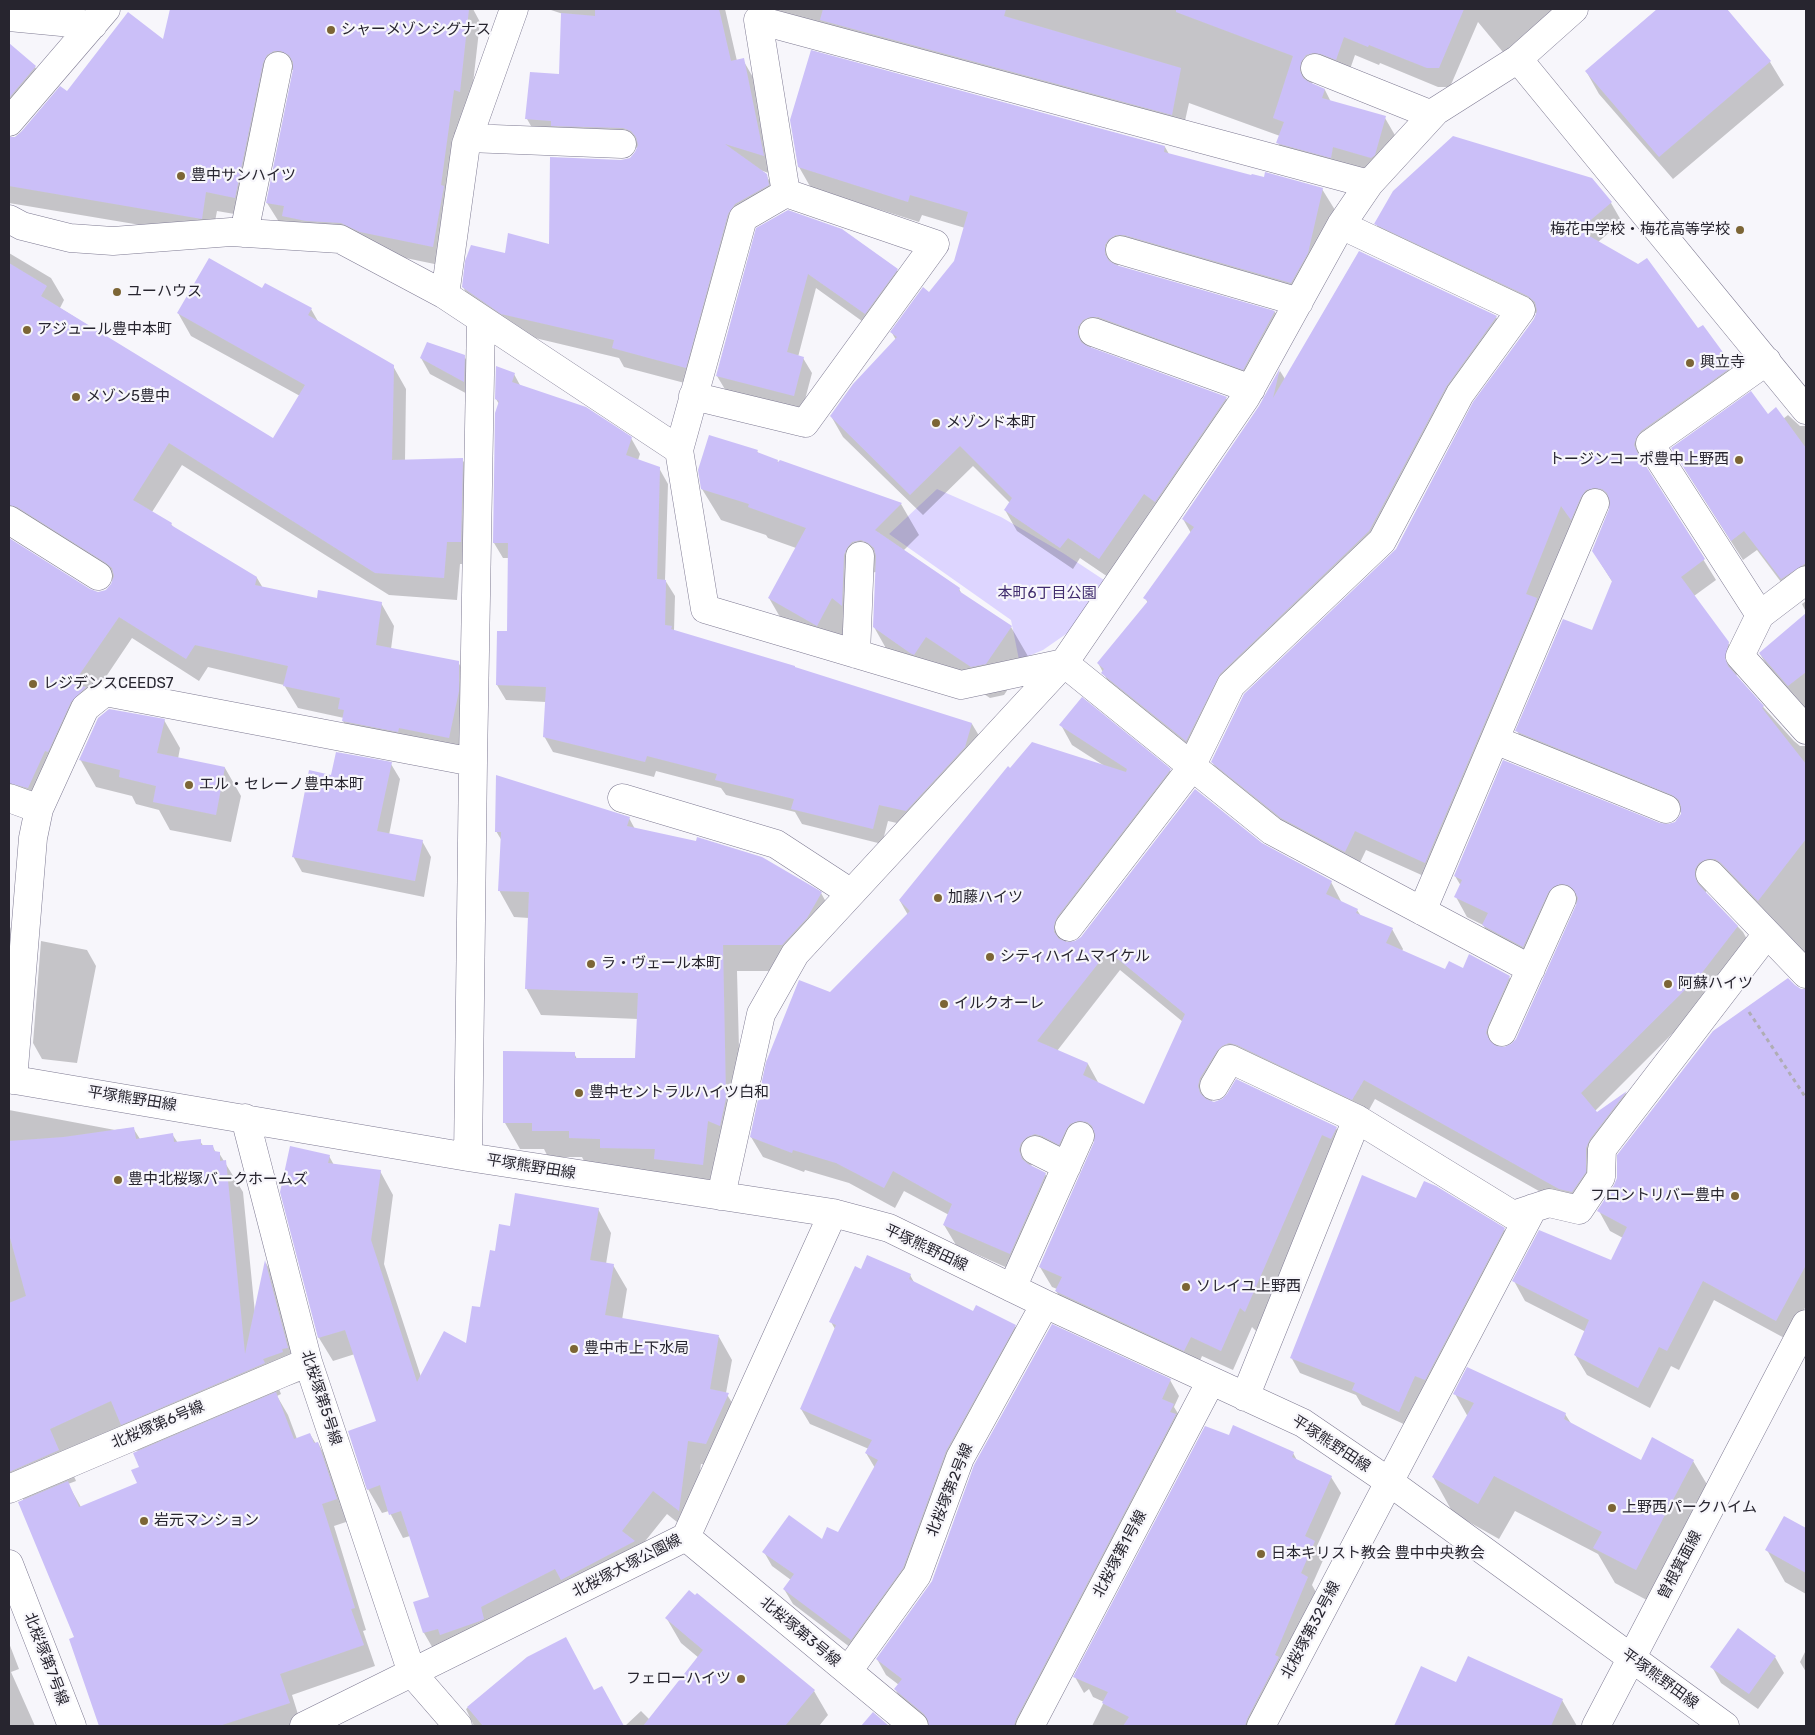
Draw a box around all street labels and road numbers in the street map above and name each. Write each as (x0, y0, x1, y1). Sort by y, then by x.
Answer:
street label: 平塚熊野田線 (86, 1083, 178, 1115)
street label: 平塚熊野田線 (485, 1151, 577, 1183)
street label: 平塚熊野田線 (881, 1221, 971, 1275)
street label: 北桜塚第5号線 (297, 1348, 345, 1448)
street label: 北桜塚第6号線 (109, 1397, 207, 1453)
street label: 平塚熊野田線 (1288, 1412, 1374, 1476)
street label: 北桜塚第2号線 (923, 1441, 977, 1539)
street label: 北桜塚第1号線 (1089, 1507, 1151, 1601)
street label: 曽根箕面線 (1654, 1528, 1706, 1602)
street label: 北桜塚大塚公園線 (569, 1531, 685, 1601)
street label: 北桜塚第32号線 (1278, 1578, 1344, 1682)
street label: 北桜塚第3号線 (756, 1593, 844, 1671)
street label: 北桜塚第7号線 (20, 1610, 72, 1708)
street label: 平塚熊野田線 (1618, 1645, 1702, 1713)

